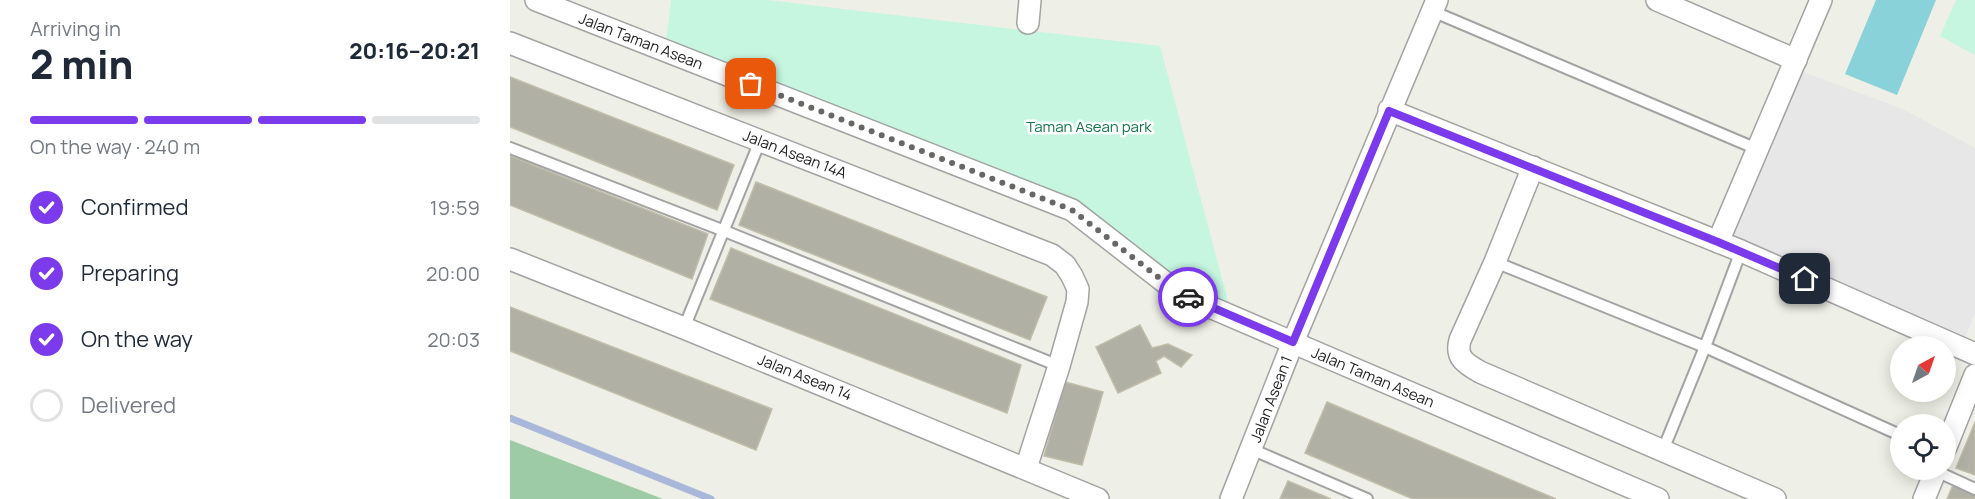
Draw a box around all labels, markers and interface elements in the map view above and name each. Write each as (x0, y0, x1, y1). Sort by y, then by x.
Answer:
street label: Jalan Taman Asean (576, 8, 706, 74)
text: Arriving in (30, 15, 121, 42)
text: 20:16–20:21 (349, 36, 480, 66)
text: 2 min (30, 37, 133, 91)
pin (725, 58, 776, 109)
icon: bag (734, 67, 767, 100)
park label: Taman Asean park (1026, 116, 1152, 137)
street label: Jalan Asean 14A (740, 125, 850, 184)
text: On the way · 240 m (30, 133, 200, 160)
icon: check (30, 191, 63, 224)
text: Confirmed (81, 192, 189, 222)
text: 19:59 (430, 194, 480, 221)
pin (1779, 253, 1830, 304)
icon: check (30, 257, 63, 290)
text: Preparing (81, 258, 179, 288)
text: 20:00 (426, 260, 480, 287)
icon: home (1788, 262, 1821, 295)
courier (1158, 267, 1218, 327)
icon: car (1172, 281, 1205, 314)
icon: check (30, 323, 63, 356)
text: On the way (81, 324, 193, 354)
text: 20:03 (427, 326, 480, 353)
north arrow (1890, 336, 1956, 402)
map controls (1890, 336, 1956, 480)
street label: Jalan Taman Asean (1308, 342, 1438, 412)
street label: Jalan Asean 14 (755, 349, 855, 406)
street label: Jalan Asean 1 (1245, 353, 1297, 445)
text: Delivered (81, 390, 176, 420)
button: locate (1890, 414, 1956, 480)

